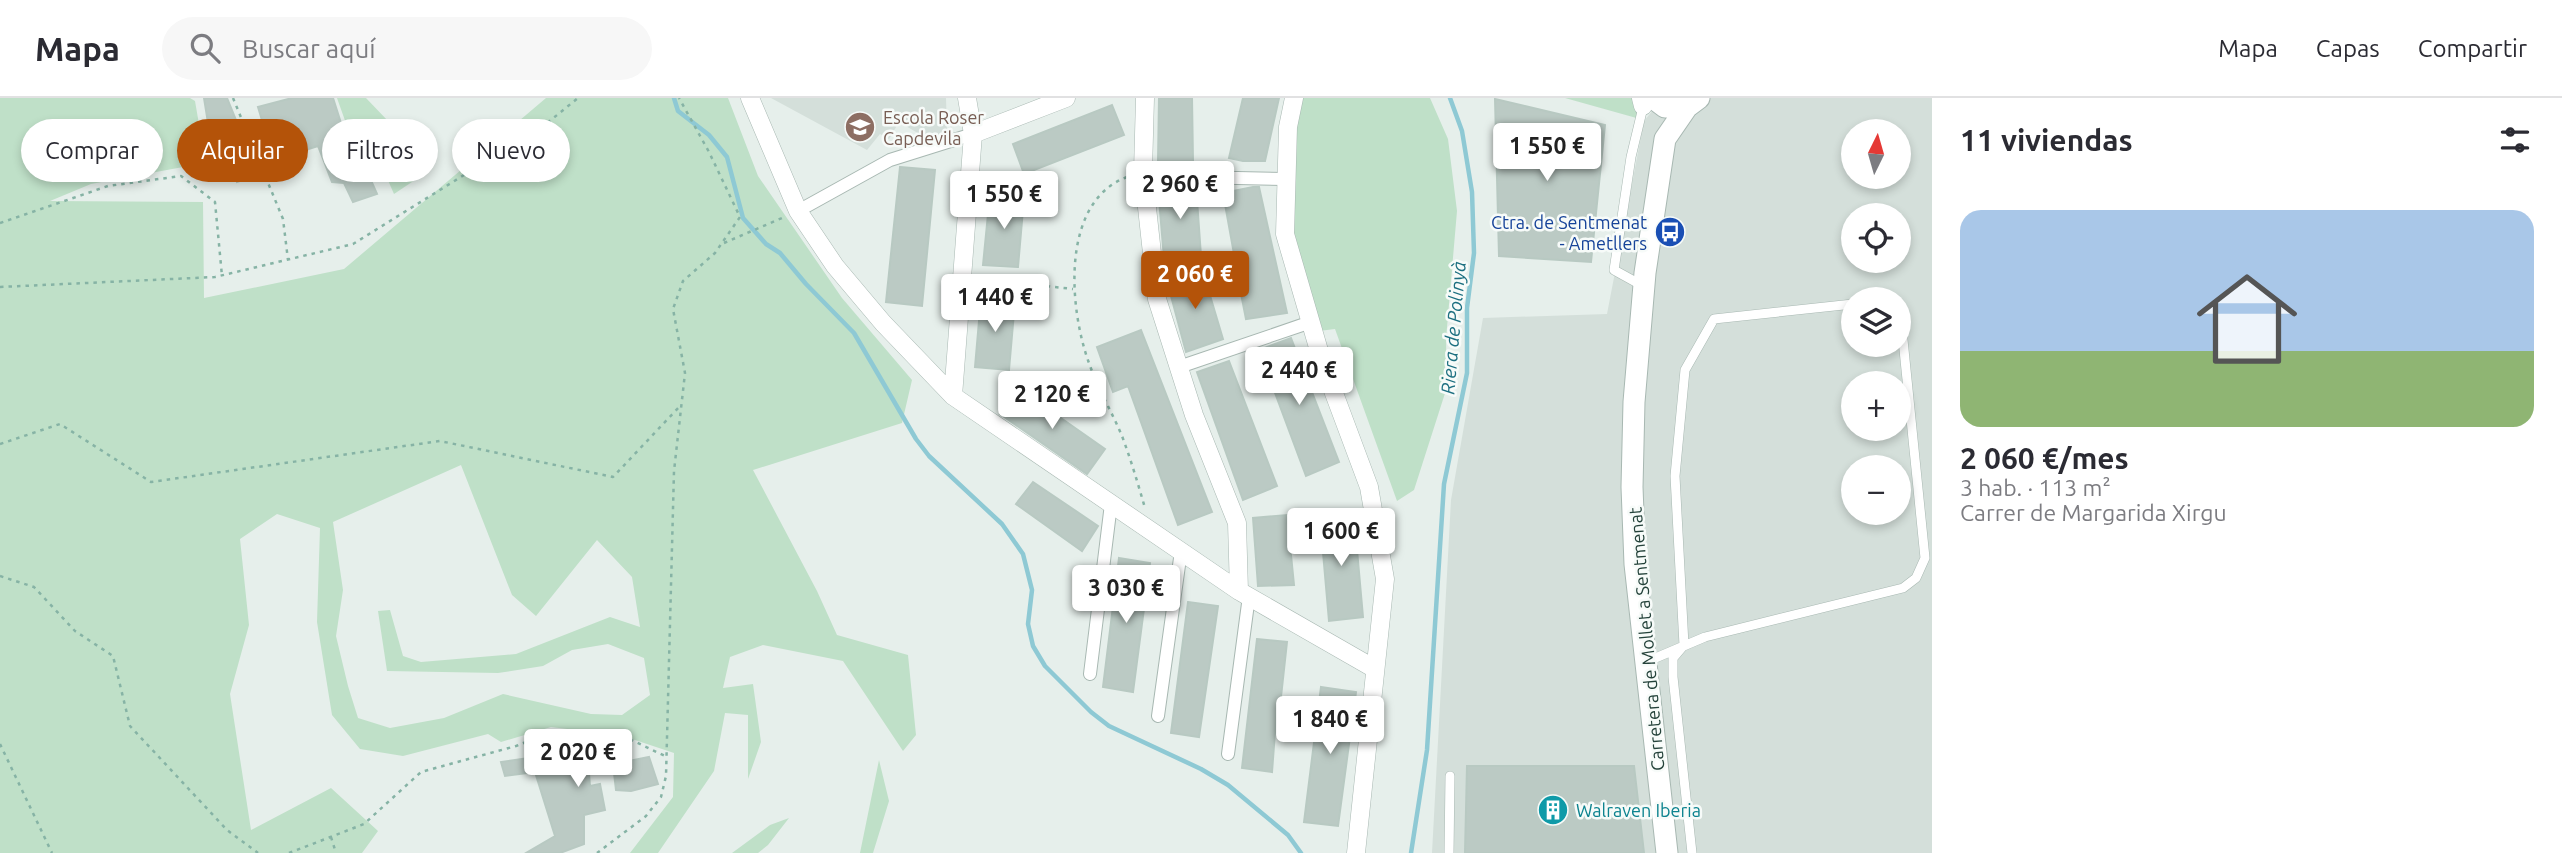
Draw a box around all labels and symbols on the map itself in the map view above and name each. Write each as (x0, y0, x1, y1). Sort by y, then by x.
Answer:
place label: Escola Roser Capdevila (883, 107, 984, 148)
school or university icon: Escola Roser Capdevila (843, 110, 877, 144)
north arrow (1841, 119, 1911, 189)
pin: 1 550 € (1482, 123, 1612, 183)
pin: 2 960 € (1115, 162, 1245, 221)
pin: 1 550 € (939, 172, 1069, 231)
place label: Ctra. de Sentmenat - Ametllers (1491, 212, 1647, 253)
bus stop icon: Ctra. de Sentmenat - Ametllers (1653, 215, 1687, 249)
pin: 2 060 € (1130, 252, 1260, 311)
water label: Riera de Polinyà (1436, 261, 1470, 395)
pin: 1 440 € (930, 274, 1060, 334)
pin: 2 440 € (1234, 348, 1364, 407)
pin: 2 120 € (987, 372, 1117, 431)
street label: Carretera de Mollet a Sentmenat (1625, 506, 1667, 772)
pin: 1 600 € (1276, 508, 1406, 568)
pin: 3 030 € (1061, 566, 1191, 625)
pin: 1 840 € (1265, 696, 1395, 756)
pin: 2 020 € (513, 730, 643, 789)
building icon: Walraven Iberia (1536, 793, 1570, 827)
place label: Walraven Iberia (1576, 800, 1701, 820)

